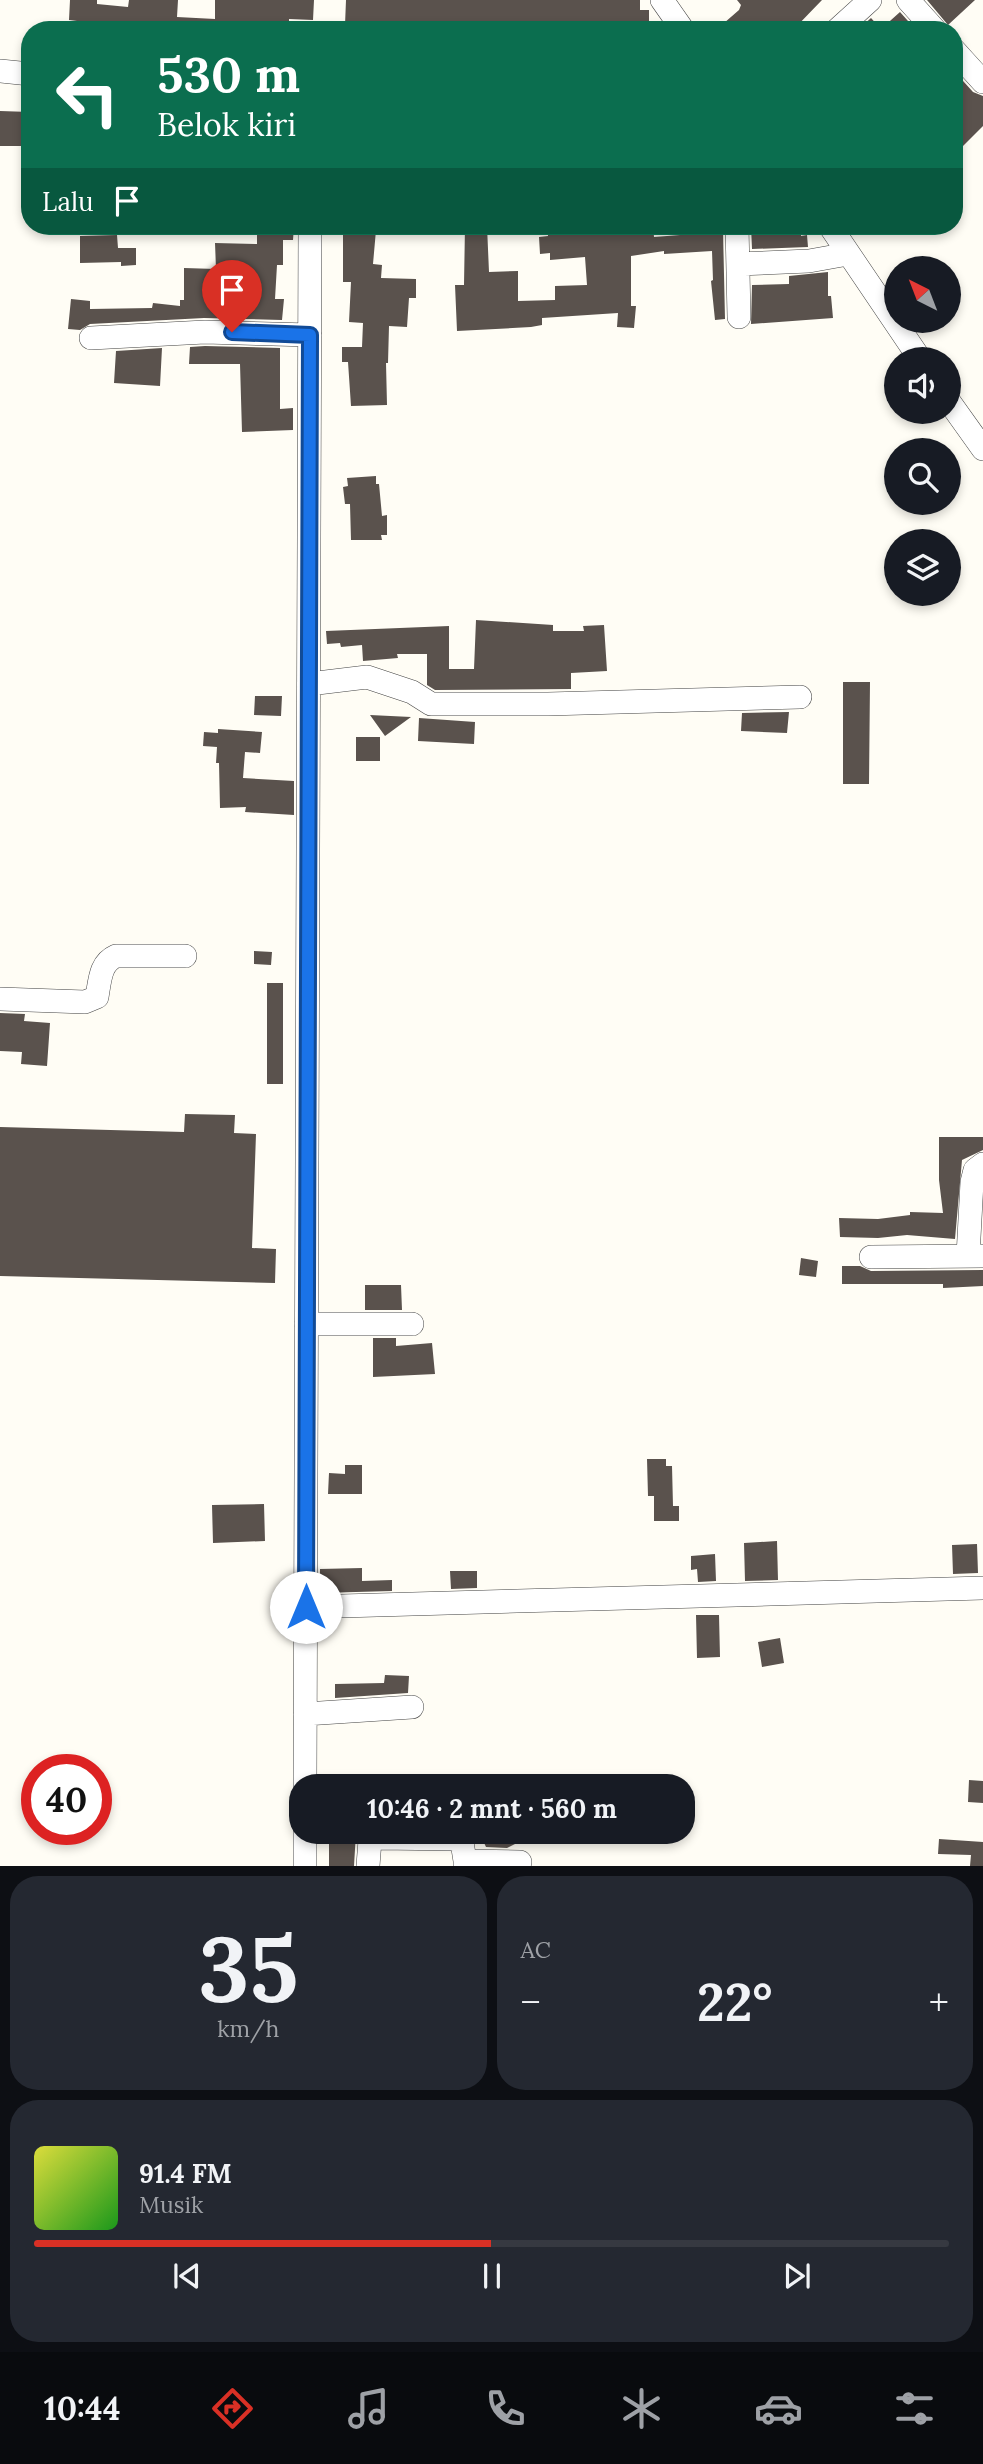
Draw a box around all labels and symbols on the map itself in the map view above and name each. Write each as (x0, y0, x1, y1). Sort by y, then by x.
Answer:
north arrow (884, 256, 961, 332)
pin (202, 260, 262, 332)
position arrow (269, 1570, 343, 1644)
speed limit sign: 40 (21, 1754, 112, 1845)

